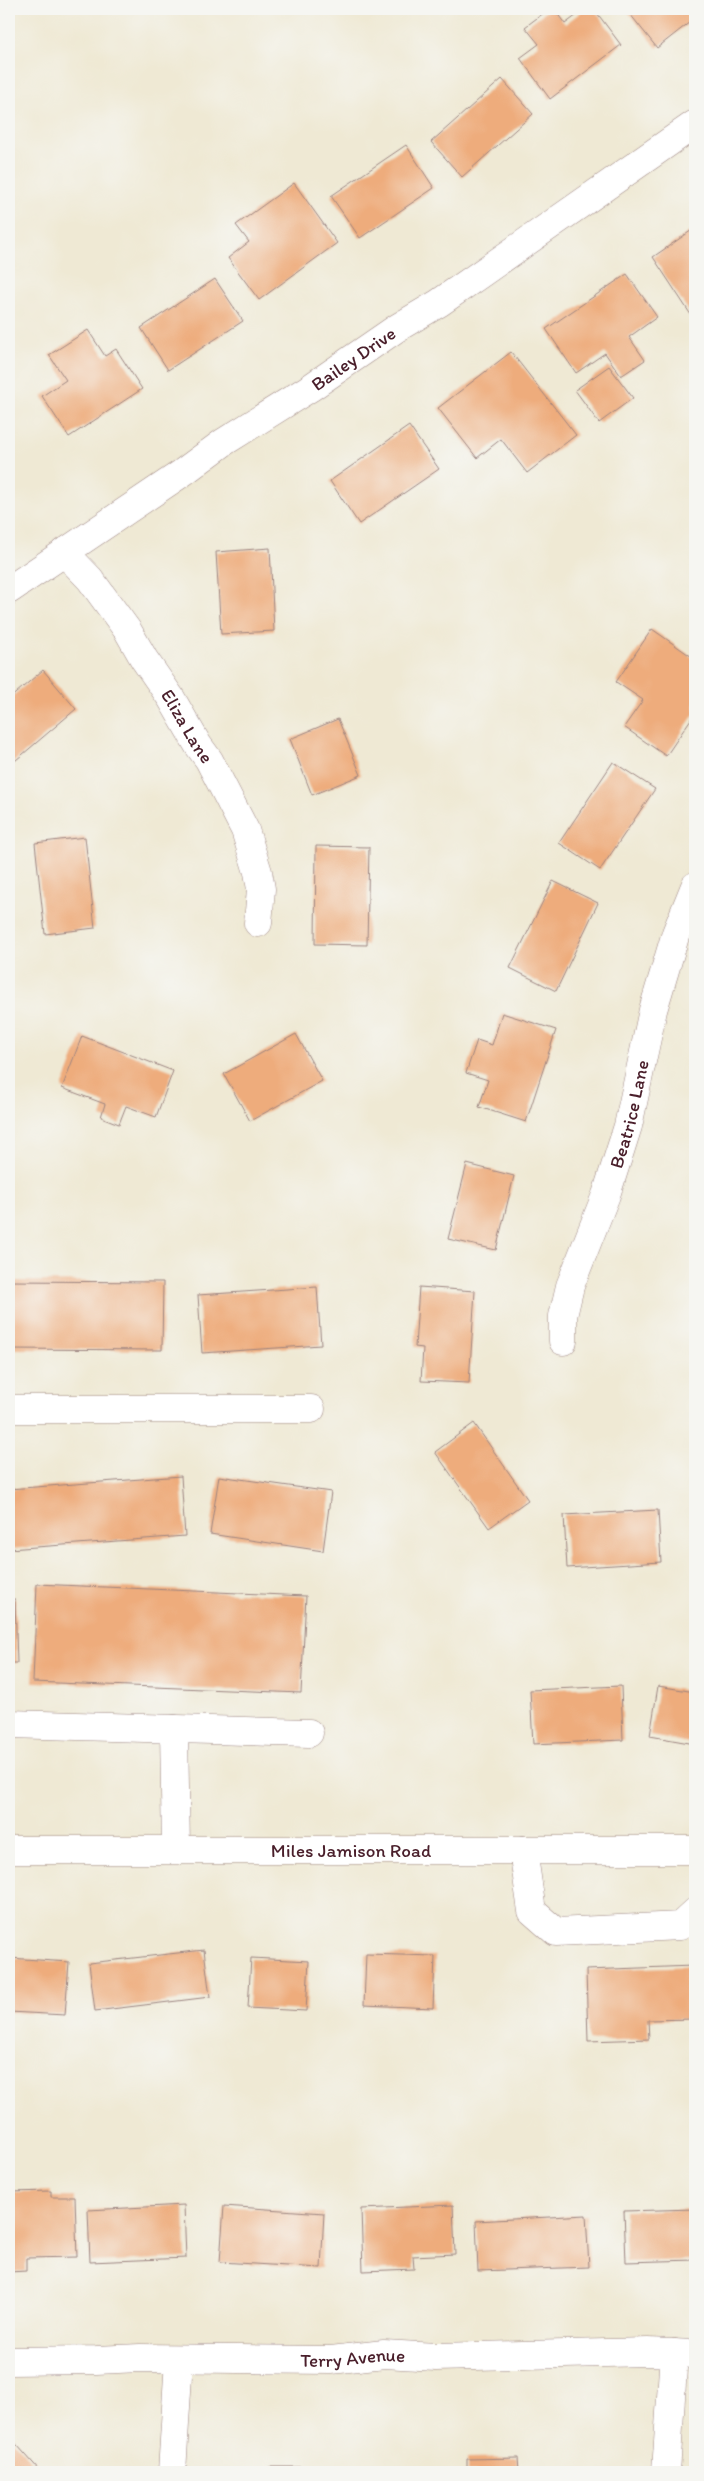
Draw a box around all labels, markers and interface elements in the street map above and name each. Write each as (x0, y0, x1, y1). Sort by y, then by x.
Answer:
street label: Bailey Drive (306, 321, 400, 395)
street label: Eliza Lane (157, 684, 219, 767)
street label: Beatrice Lane (604, 1058, 653, 1171)
street label: Miles Jamison Road (271, 1839, 432, 1862)
street label: Terry Avenue (300, 2342, 406, 2372)

